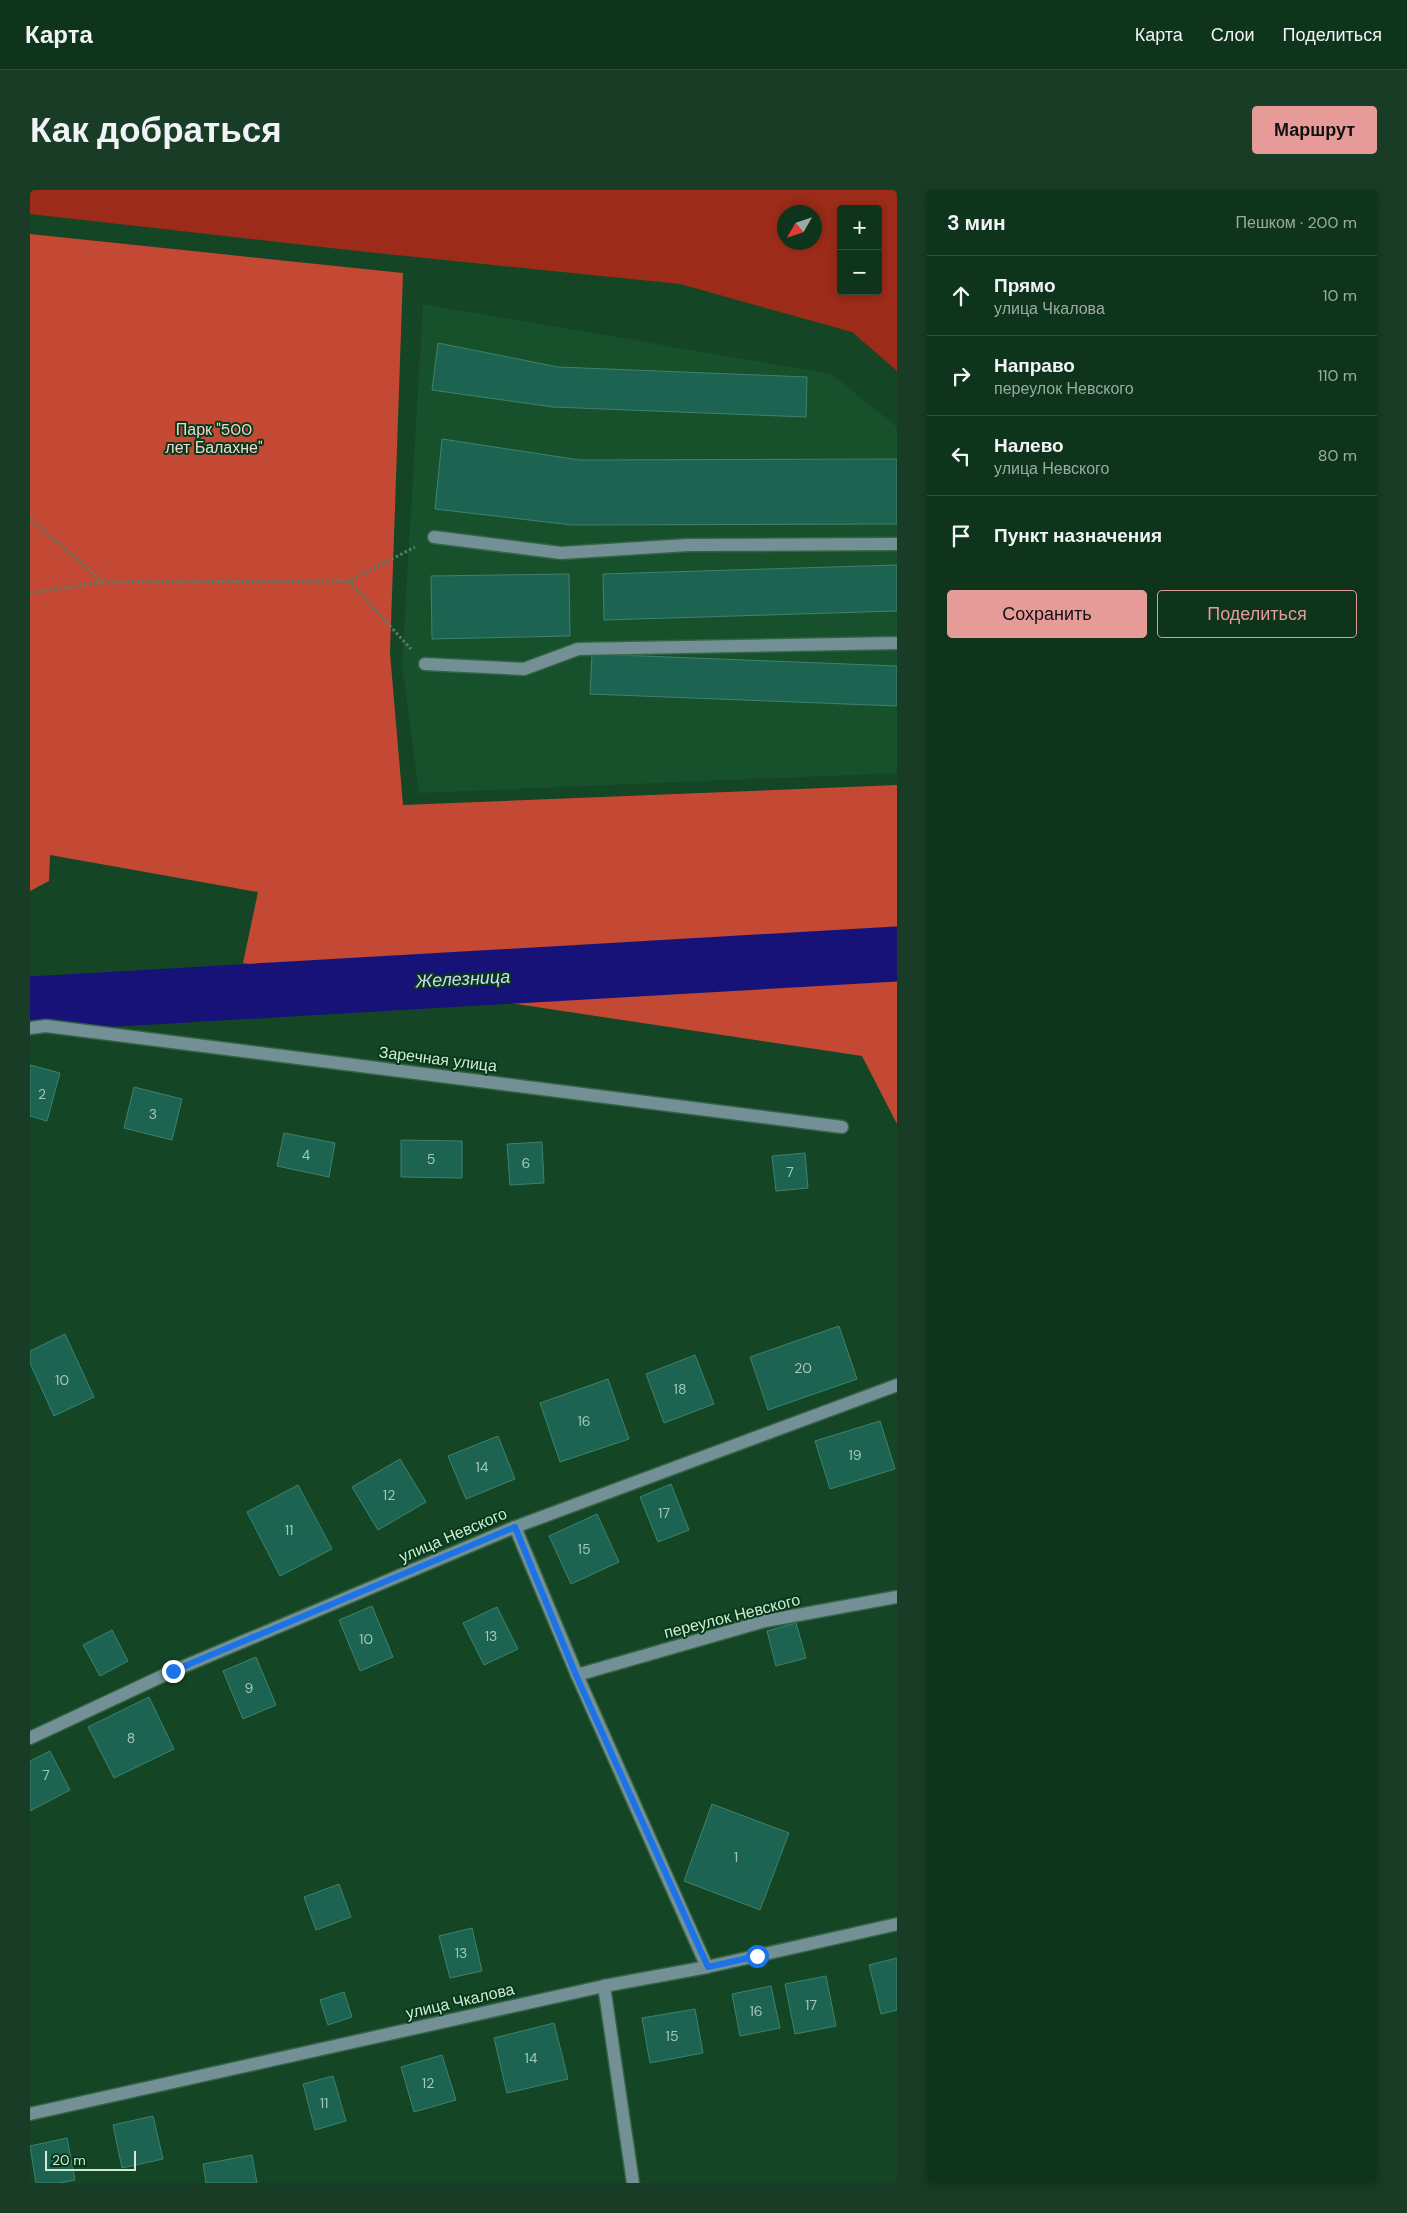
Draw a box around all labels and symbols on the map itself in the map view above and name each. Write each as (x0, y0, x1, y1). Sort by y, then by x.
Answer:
north arrow (777, 205, 822, 250)
park label: Парк "500 лет Балахне" (165, 419, 263, 458)
water label: Железница (414, 965, 511, 994)
street label: Заречная улица (378, 1041, 498, 1077)
house number: 2 (38, 1085, 46, 1103)
house number: 3 (149, 1105, 157, 1123)
house number: 4 (302, 1146, 311, 1164)
house number: 5 (427, 1150, 435, 1168)
house number: 6 (522, 1154, 530, 1172)
house number: 7 (786, 1163, 794, 1181)
house number: 20 (794, 1359, 812, 1377)
house number: 10 (55, 1371, 69, 1389)
house number: 18 (674, 1380, 686, 1398)
house number: 16 (577, 1412, 591, 1430)
house number: 19 (848, 1446, 862, 1464)
house number: 14 (476, 1458, 489, 1476)
house number: 12 (383, 1486, 395, 1504)
street label: улица Невского (396, 1503, 510, 1567)
house number: 17 (658, 1504, 670, 1522)
house number: 11 (285, 1521, 293, 1539)
house number: 15 (578, 1540, 590, 1558)
street label: переулок Невского (662, 1589, 802, 1643)
house number: 13 (485, 1627, 497, 1645)
house number: 10 (359, 1630, 373, 1648)
route end (162, 1660, 185, 1683)
house number: 9 (245, 1679, 254, 1697)
house number: 8 (127, 1729, 135, 1747)
house number: 7 (42, 1766, 50, 1784)
house number: 1 (734, 1848, 738, 1866)
house number: 13 (455, 1944, 467, 1962)
route start (746, 1945, 769, 1968)
street label: улица Чкалова (404, 1978, 516, 2024)
house number: 17 (805, 1996, 817, 2014)
house number: 16 (749, 2002, 763, 2020)
house number: 15 (666, 2027, 678, 2045)
house number: 14 (525, 2049, 538, 2067)
house number: 12 (422, 2074, 434, 2092)
house number: 11 (320, 2094, 328, 2112)
scale bar (45, 2148, 136, 2171)

